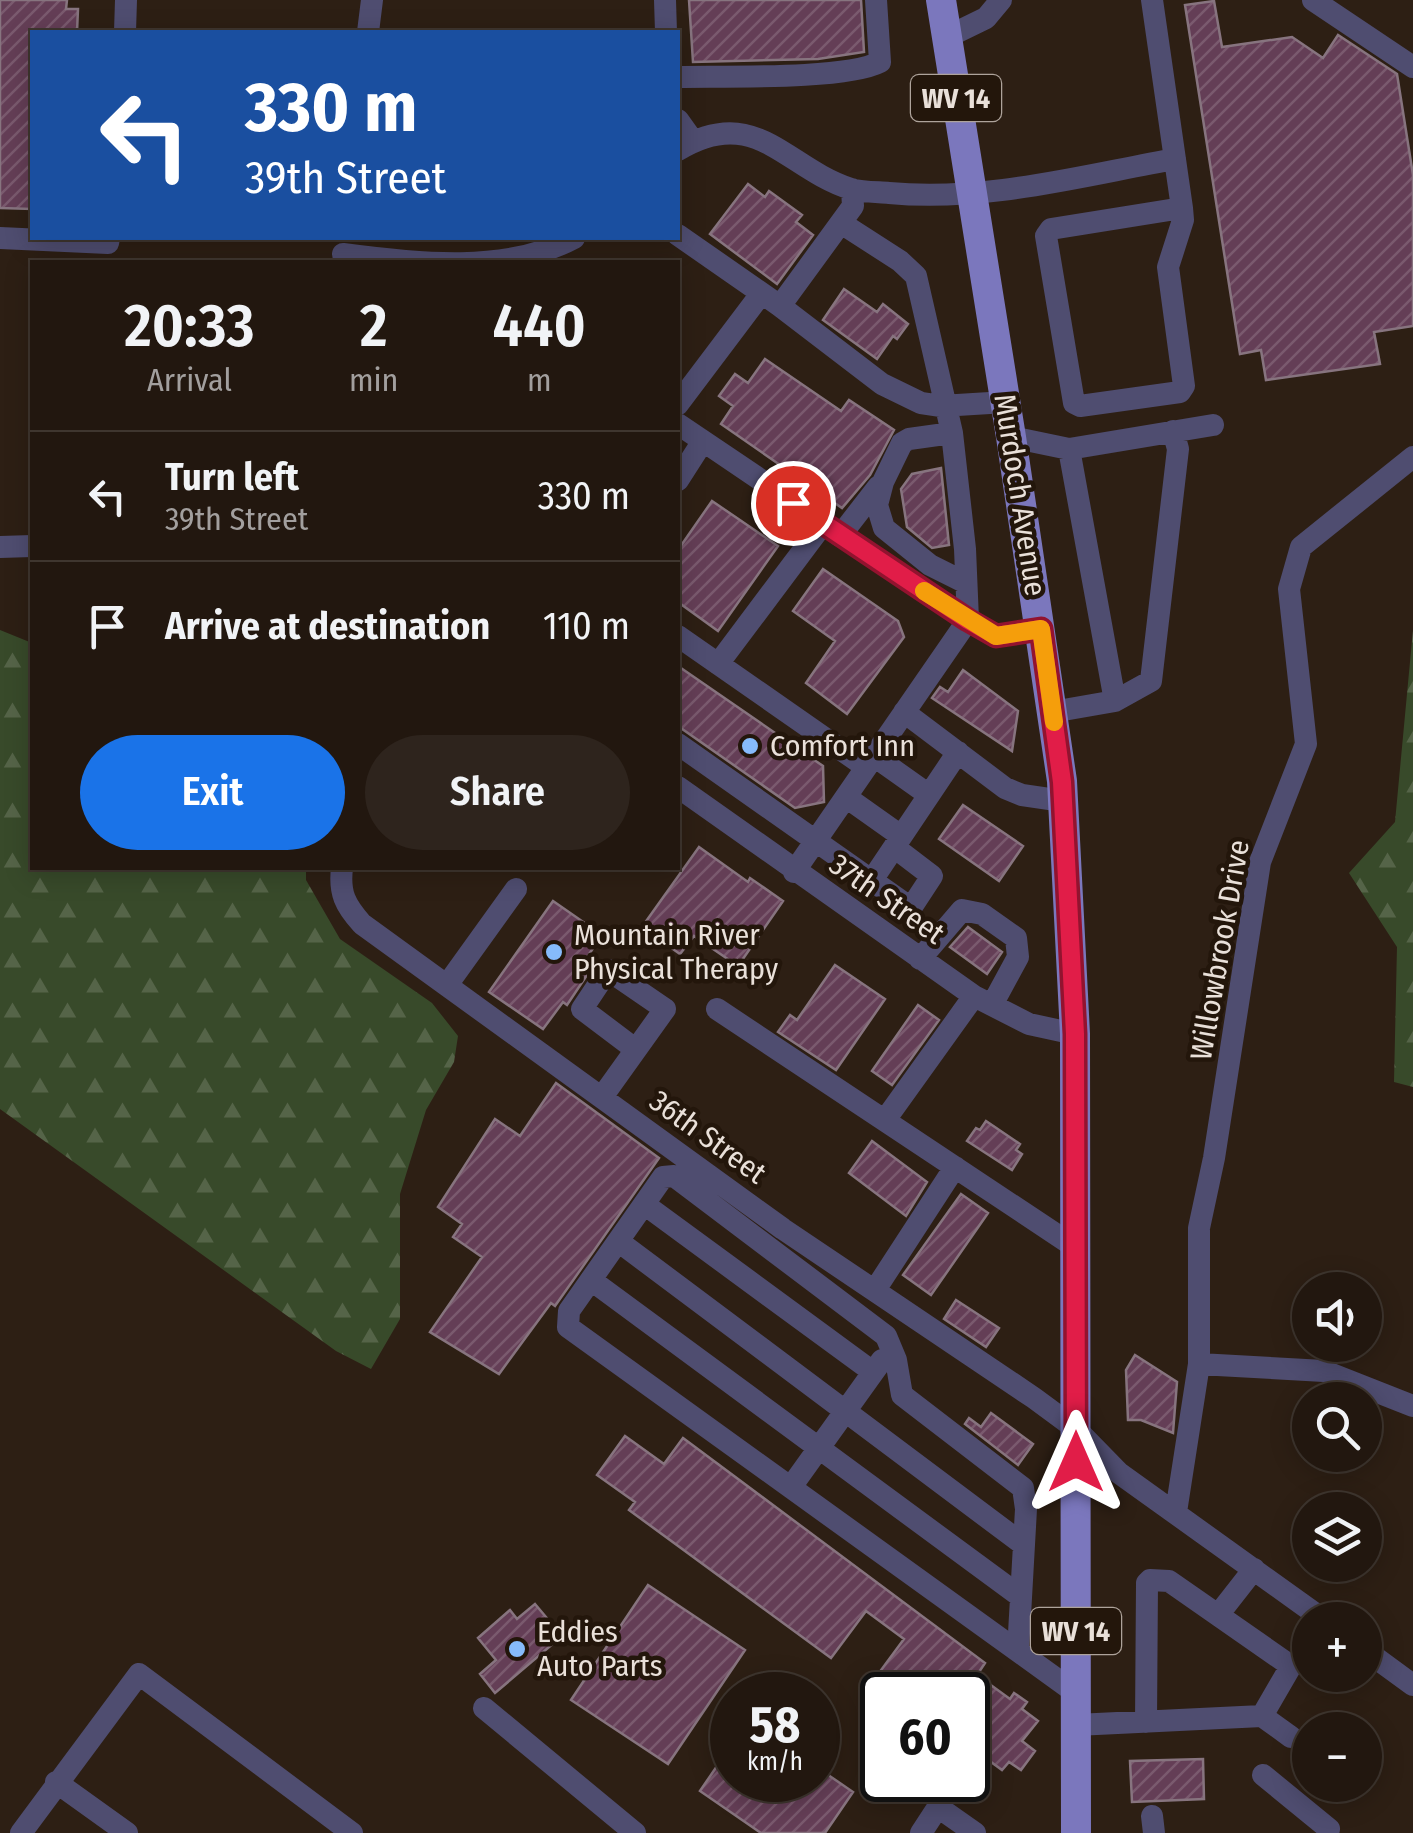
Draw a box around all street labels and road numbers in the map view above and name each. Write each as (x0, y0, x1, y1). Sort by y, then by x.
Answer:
road number: WV 14 (911, 75, 1001, 121)
street label: Murdoch Avenue (986, 391, 1054, 599)
street label: Willowbrook Drive (1183, 837, 1257, 1063)
street label: 37th Street (823, 846, 952, 952)
street label: 36th Street (643, 1083, 773, 1191)
road number: WV 14 (1031, 1608, 1121, 1654)

